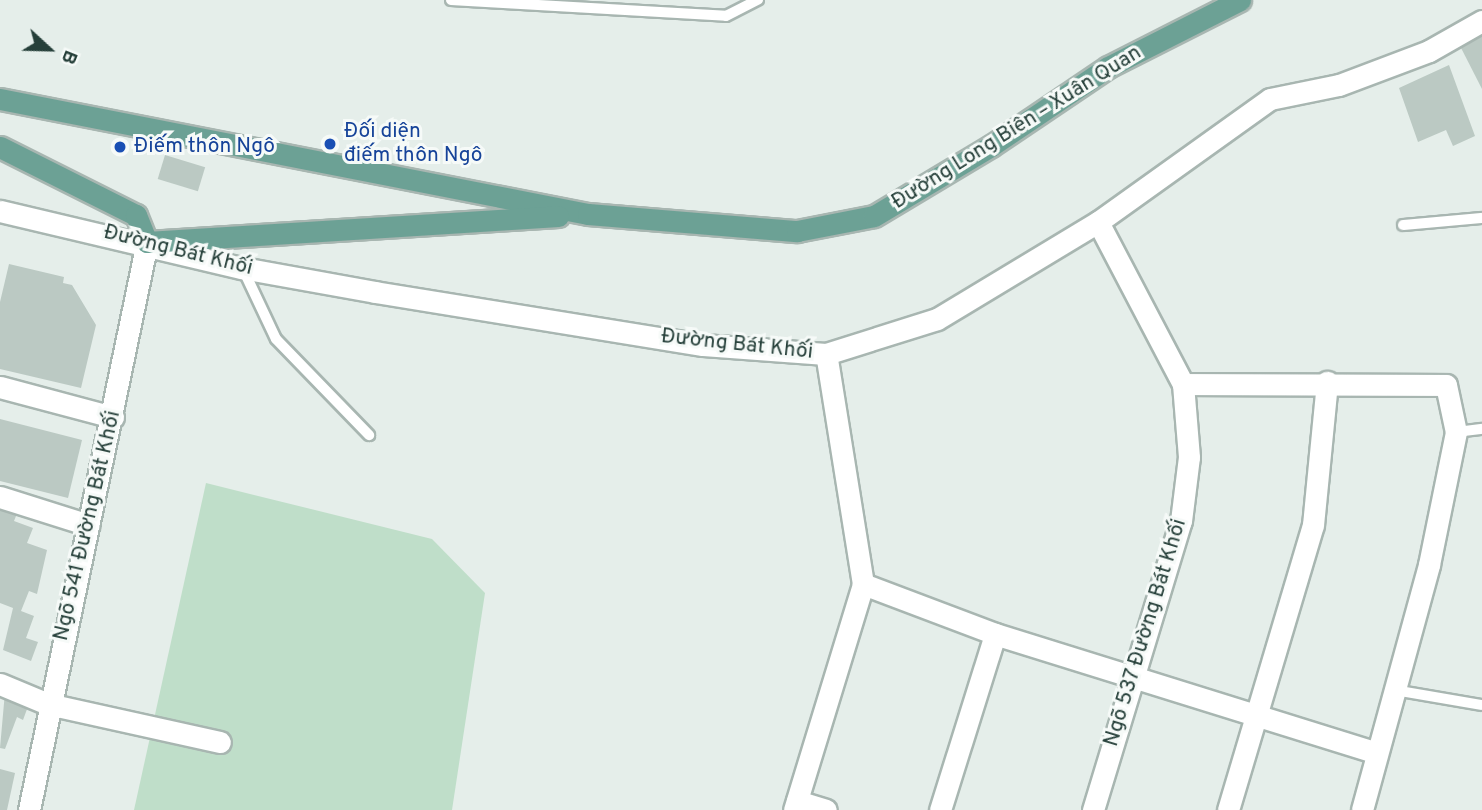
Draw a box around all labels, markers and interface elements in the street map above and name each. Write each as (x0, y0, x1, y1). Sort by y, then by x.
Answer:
north arrow (14, 14, 84, 84)
street label: Đường Long Biên – Xuân Quan (888, 41, 1146, 215)
text: B (55, 46, 82, 67)
place label: Đối diện điếm thôn Ngô (344, 119, 482, 169)
place label: Điếm thôn Ngô (134, 134, 275, 160)
marker: Đối diện điếm thôn Ngô (322, 136, 338, 152)
marker: Điếm thôn Ngô (112, 139, 128, 155)
street label: Đường Bát Khối (101, 220, 255, 282)
street label: Đường Bát Khối (660, 324, 814, 366)
street label: Ngõ 541 Đường Bát Khối (49, 409, 127, 643)
street label: Ngõ 537 Đường Bát Khối (1099, 516, 1193, 750)

